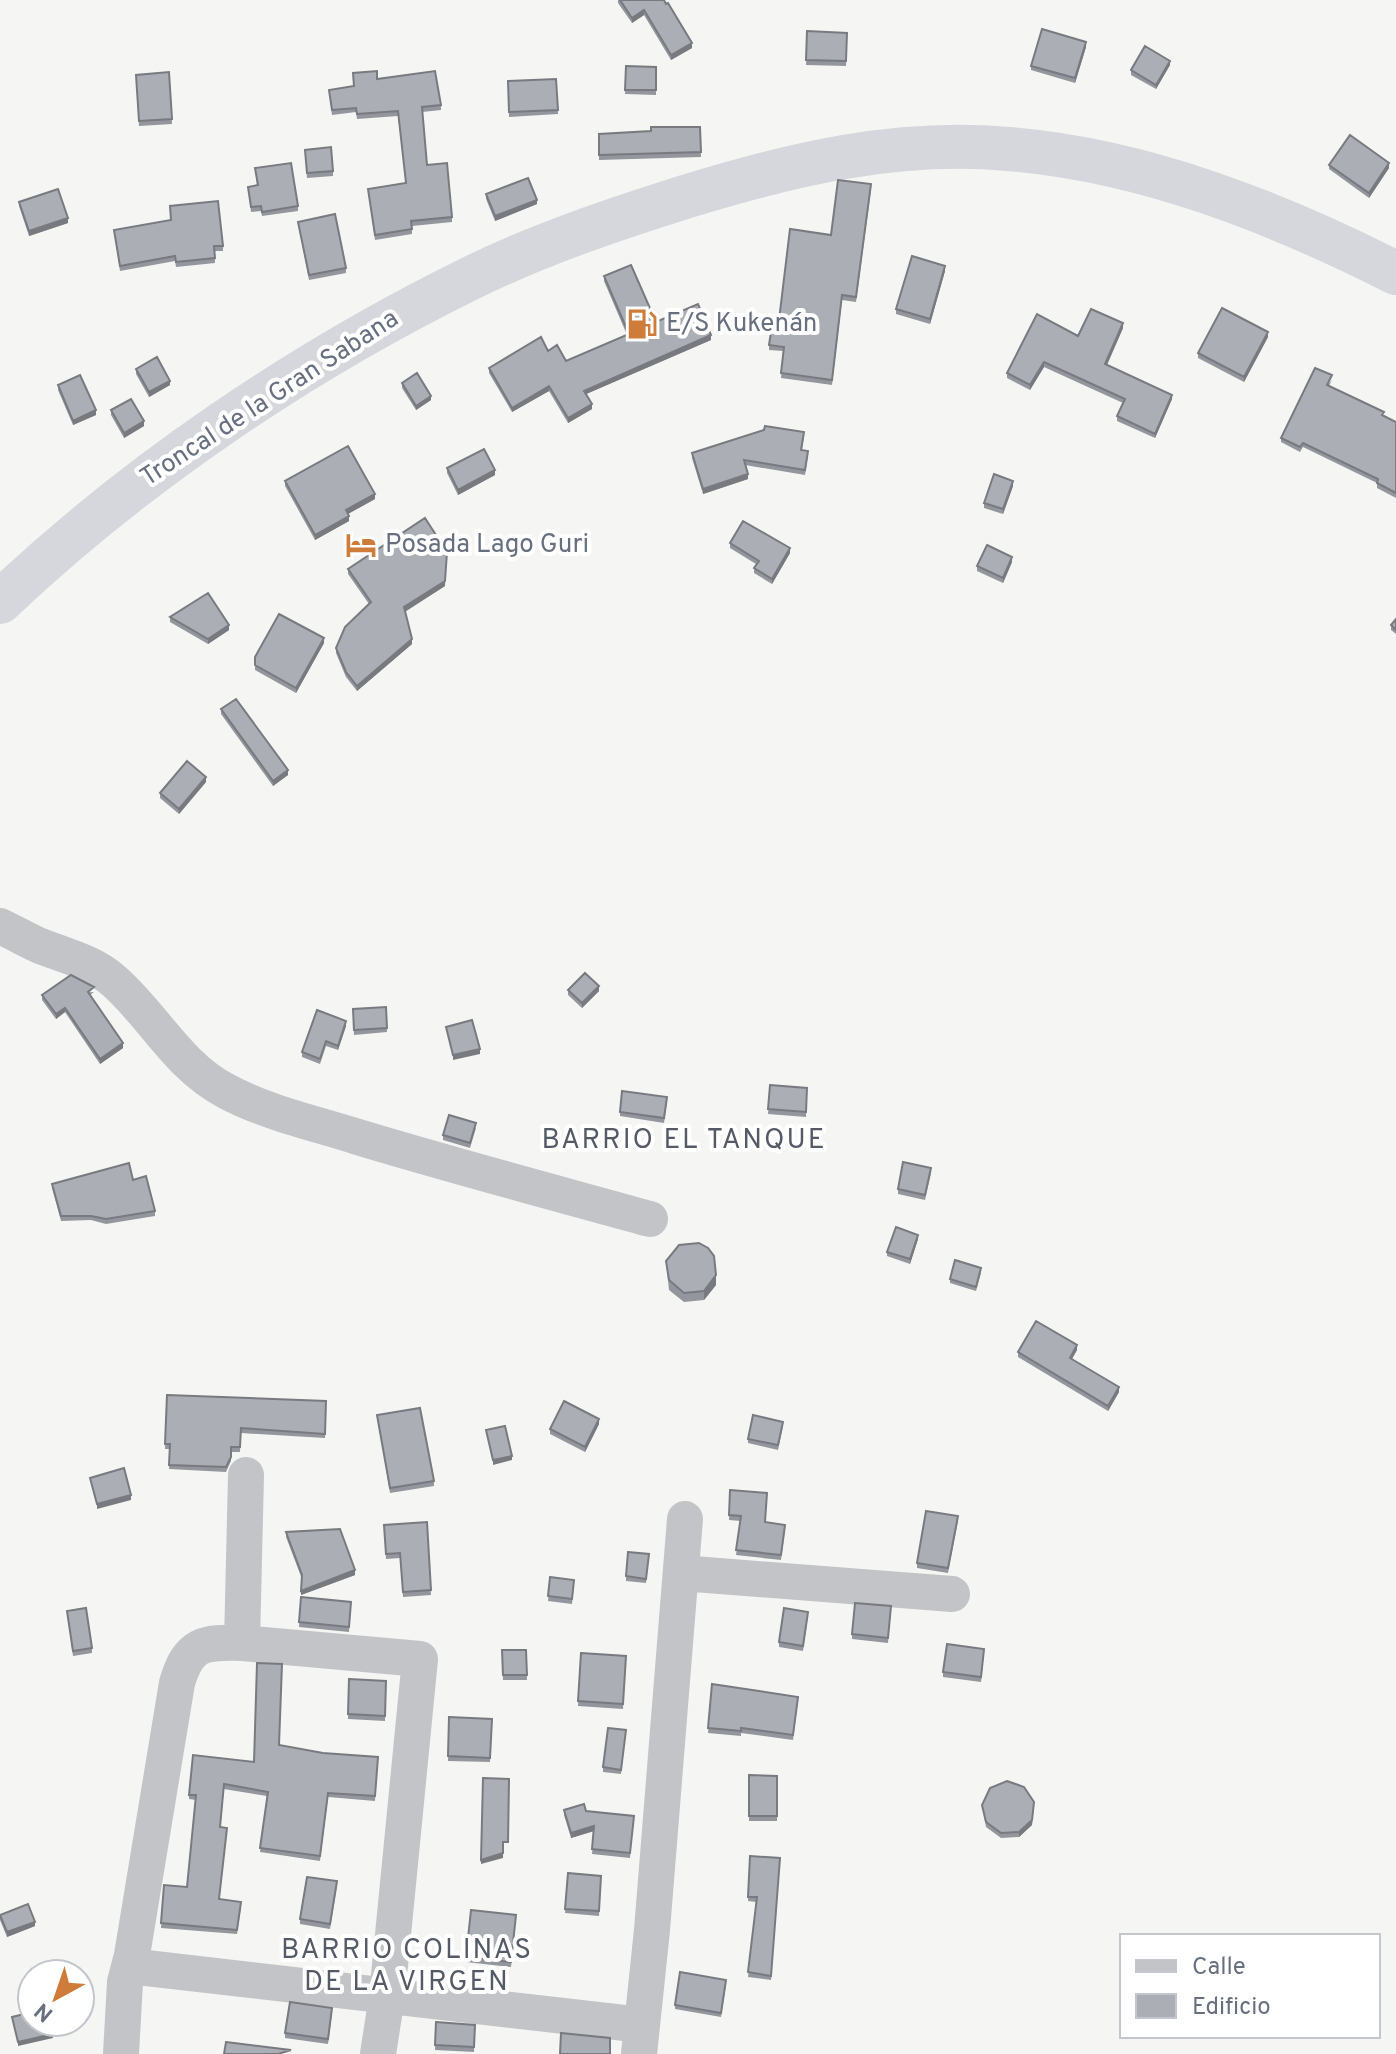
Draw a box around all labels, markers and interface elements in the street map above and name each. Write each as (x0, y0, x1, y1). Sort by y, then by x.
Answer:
street label: Troncal de la Gran Sabana (135, 303, 405, 495)
fuel station icon: E/S Kukenán (625, 307, 659, 341)
place label: E/S Kukenán (666, 308, 818, 341)
hotel icon: Posada Lago Guri (344, 528, 378, 562)
place label: Posada Lago Guri (385, 529, 589, 562)
district label: BARRIO EL TANQUE (541, 1123, 827, 1159)
district label: BARRIO COLINAS DE LA VIRGEN (281, 1933, 533, 2001)
legend (1120, 1934, 1380, 2038)
text: Calle (1192, 1953, 1246, 1983)
north arrow (16, 1958, 96, 2038)
text: Edificio (1192, 1993, 1271, 2023)
text: N (30, 1996, 59, 2027)

